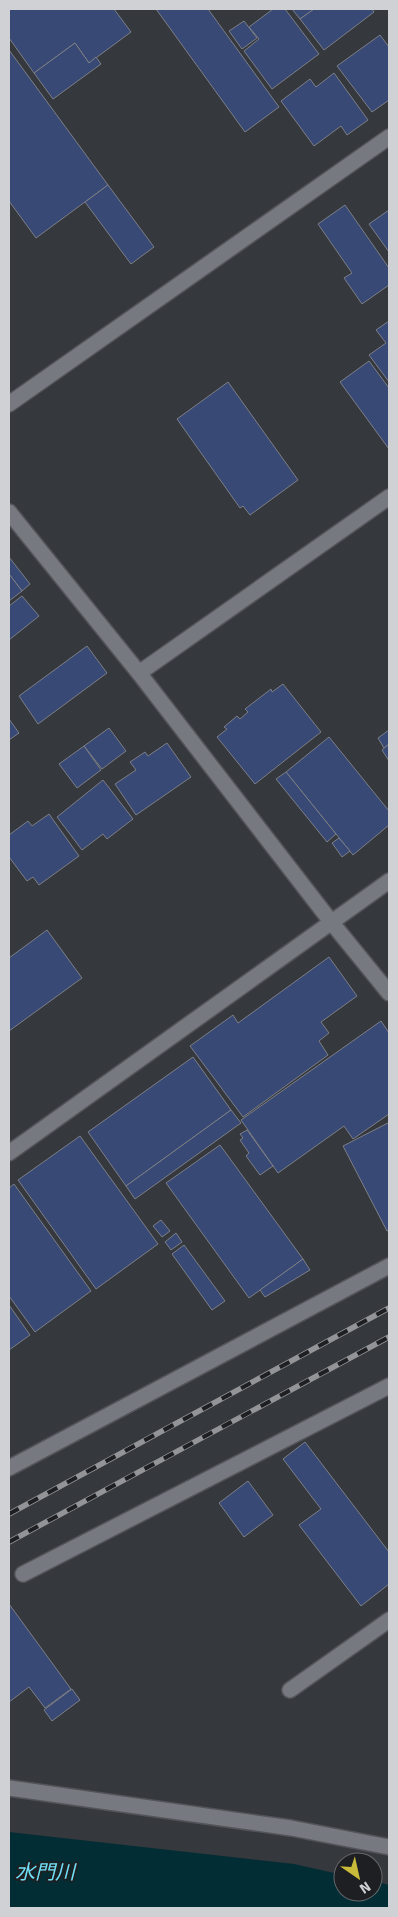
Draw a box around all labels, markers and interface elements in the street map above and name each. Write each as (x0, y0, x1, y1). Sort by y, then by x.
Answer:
north arrow (333, 1852, 383, 1902)
water label: 水門川 (15, 1860, 77, 1885)
text: N (356, 1878, 374, 1897)

